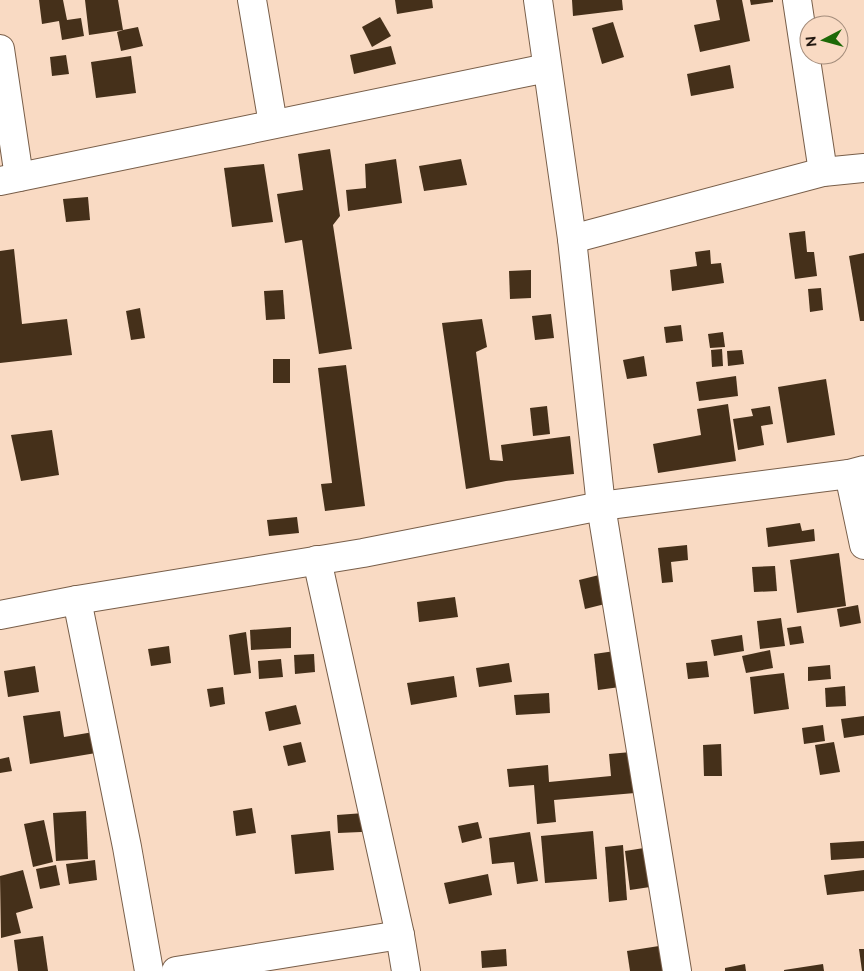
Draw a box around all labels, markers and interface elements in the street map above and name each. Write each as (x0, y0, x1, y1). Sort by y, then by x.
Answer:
north arrow (799, 15, 849, 65)
text: N (803, 35, 820, 48)

